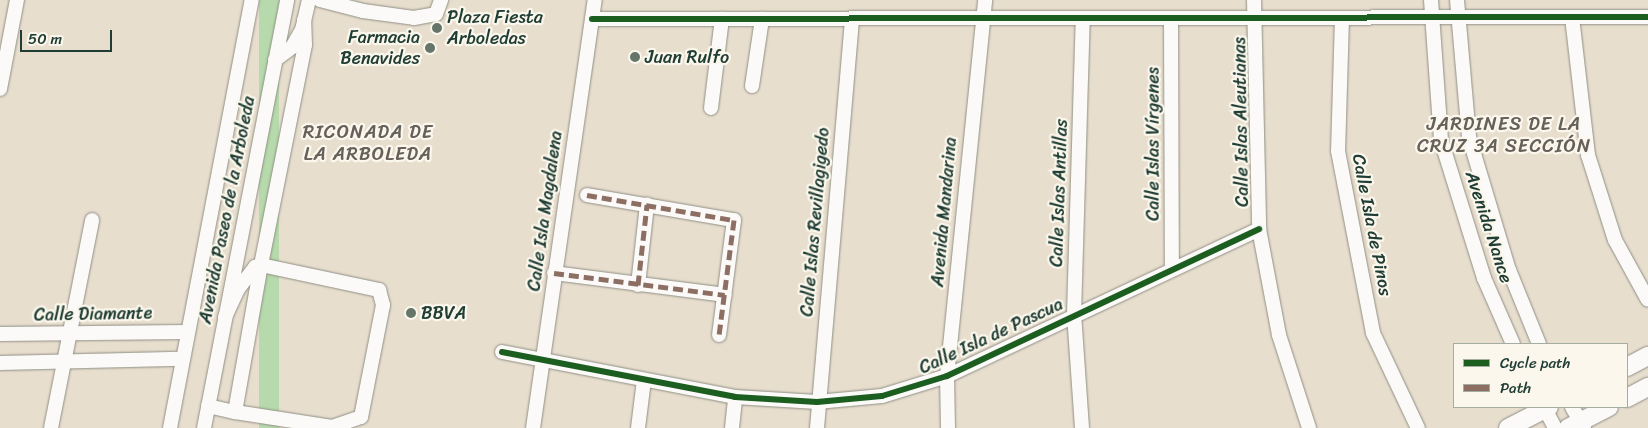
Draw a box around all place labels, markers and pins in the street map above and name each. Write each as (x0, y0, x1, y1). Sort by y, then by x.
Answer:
place label: Plaza Fiesta Arboledas (447, 7, 544, 50)
marker: Plaza Fiesta Arboledas (431, 22, 443, 34)
place label: Farmacia Benavides (340, 27, 420, 70)
marker: Farmacia Benavides (424, 42, 436, 54)
place label: Juan Rulfo (645, 46, 729, 68)
marker: Juan Rulfo (629, 51, 641, 63)
place label: BBVA (421, 302, 466, 324)
marker: BBVA (405, 307, 417, 319)

